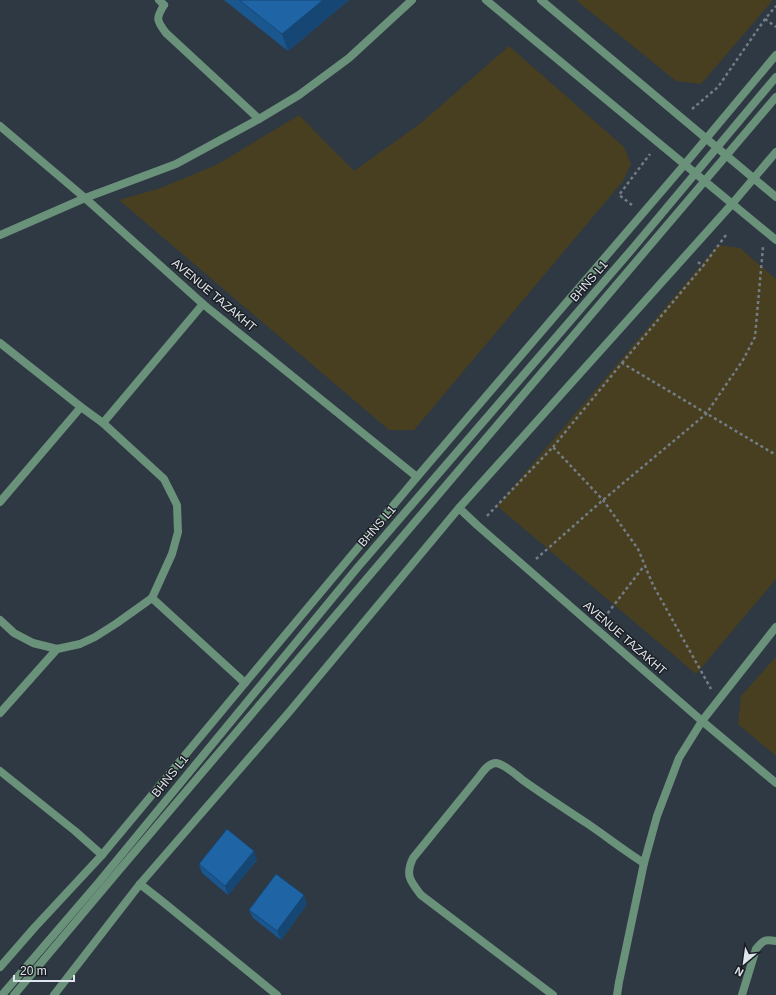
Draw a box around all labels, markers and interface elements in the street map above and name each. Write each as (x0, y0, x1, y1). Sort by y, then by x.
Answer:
street label: AVENUE TAZAKHT (169, 256, 259, 335)
street label: BHNS L1 (567, 257, 611, 304)
street label: BHNS L1 (355, 502, 399, 549)
street label: AVENUE TAZAKHT (581, 598, 670, 678)
street label: BHNS L1 (149, 752, 191, 800)
north arrow (724, 943, 764, 983)
scale bar (14, 957, 74, 983)
text: 20 m (20, 964, 47, 978)
text: N (733, 965, 746, 979)

